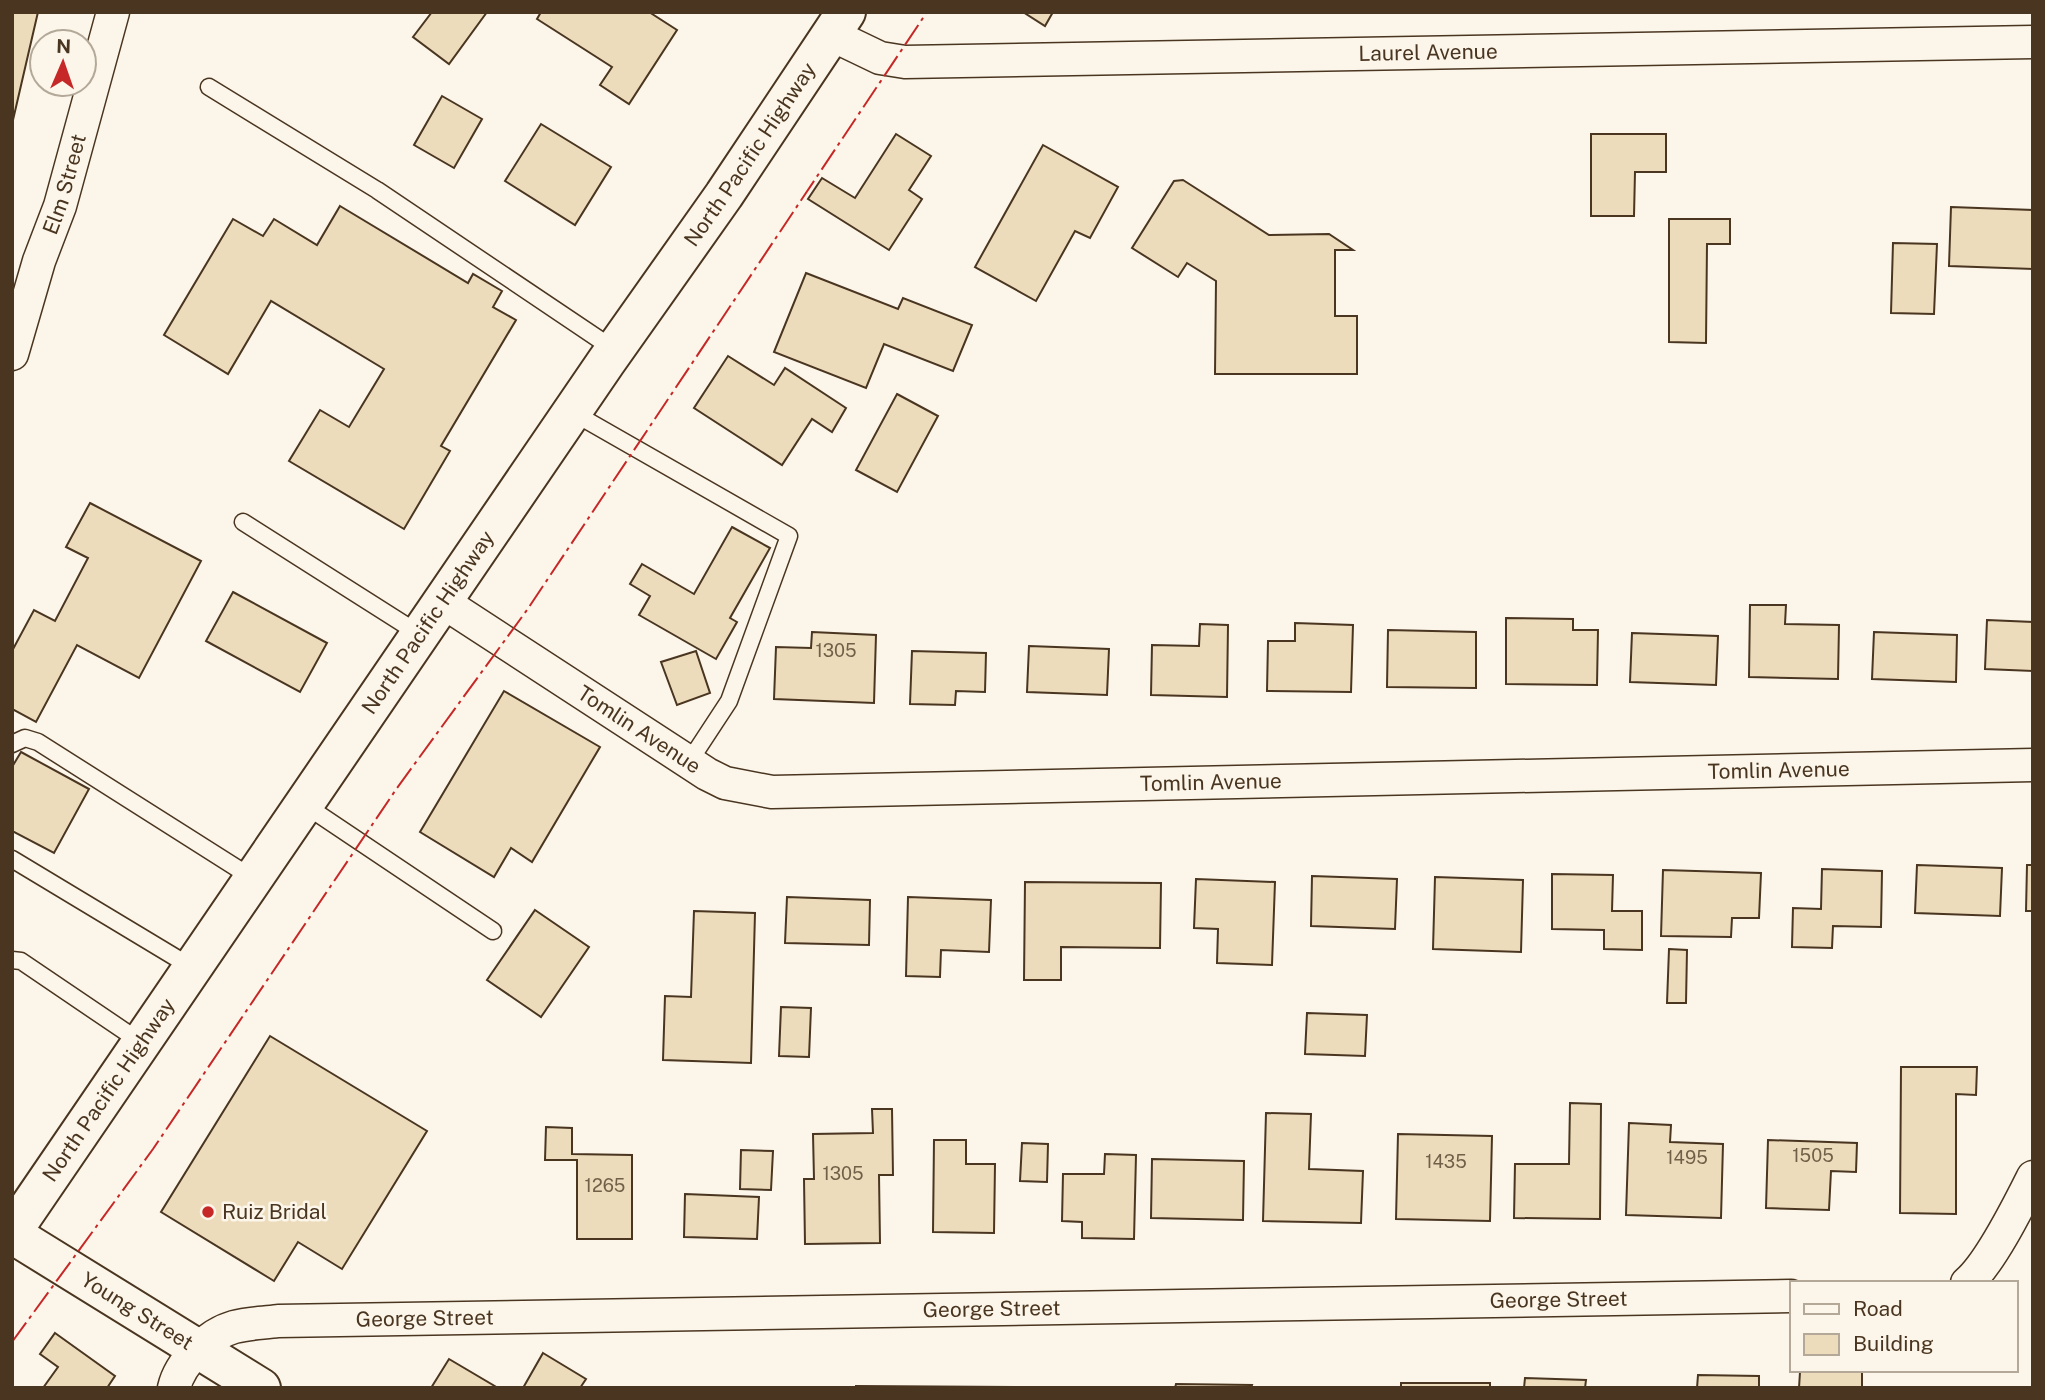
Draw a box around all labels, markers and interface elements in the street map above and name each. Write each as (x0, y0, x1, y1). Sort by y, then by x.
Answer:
north arrow (28, 28, 98, 98)
text: N (56, 35, 71, 57)
street label: Laurel Avenue (1358, 38, 1498, 66)
street label: North Pacific Highway (679, 58, 821, 251)
street label: Elm Street (37, 131, 91, 238)
street label: North Pacific Highway (356, 526, 499, 719)
house number: 1305 (815, 640, 857, 661)
street label: Tomlin Avenue (573, 680, 706, 779)
street label: Tomlin Avenue (1707, 756, 1850, 784)
street label: Tomlin Avenue (1140, 768, 1282, 796)
street label: North Pacific Highway (37, 993, 180, 1186)
house number: 1505 (1792, 1145, 1834, 1166)
house number: 1495 (1666, 1147, 1708, 1168)
house number: 1435 (1425, 1151, 1467, 1172)
house number: 1305 (822, 1163, 864, 1184)
house number: 1265 (585, 1175, 625, 1196)
place label: Ruiz Bridal (222, 1199, 327, 1224)
marker: Ruiz Bridal (200, 1204, 216, 1220)
street label: Young Street (77, 1267, 198, 1355)
legend (1790, 1281, 2017, 1372)
street label: George Street (1489, 1286, 1628, 1313)
street label: George Street (922, 1295, 1061, 1322)
text: Road (1853, 1296, 1903, 1321)
street label: George Street (355, 1304, 494, 1332)
text: Building (1853, 1331, 1934, 1356)

